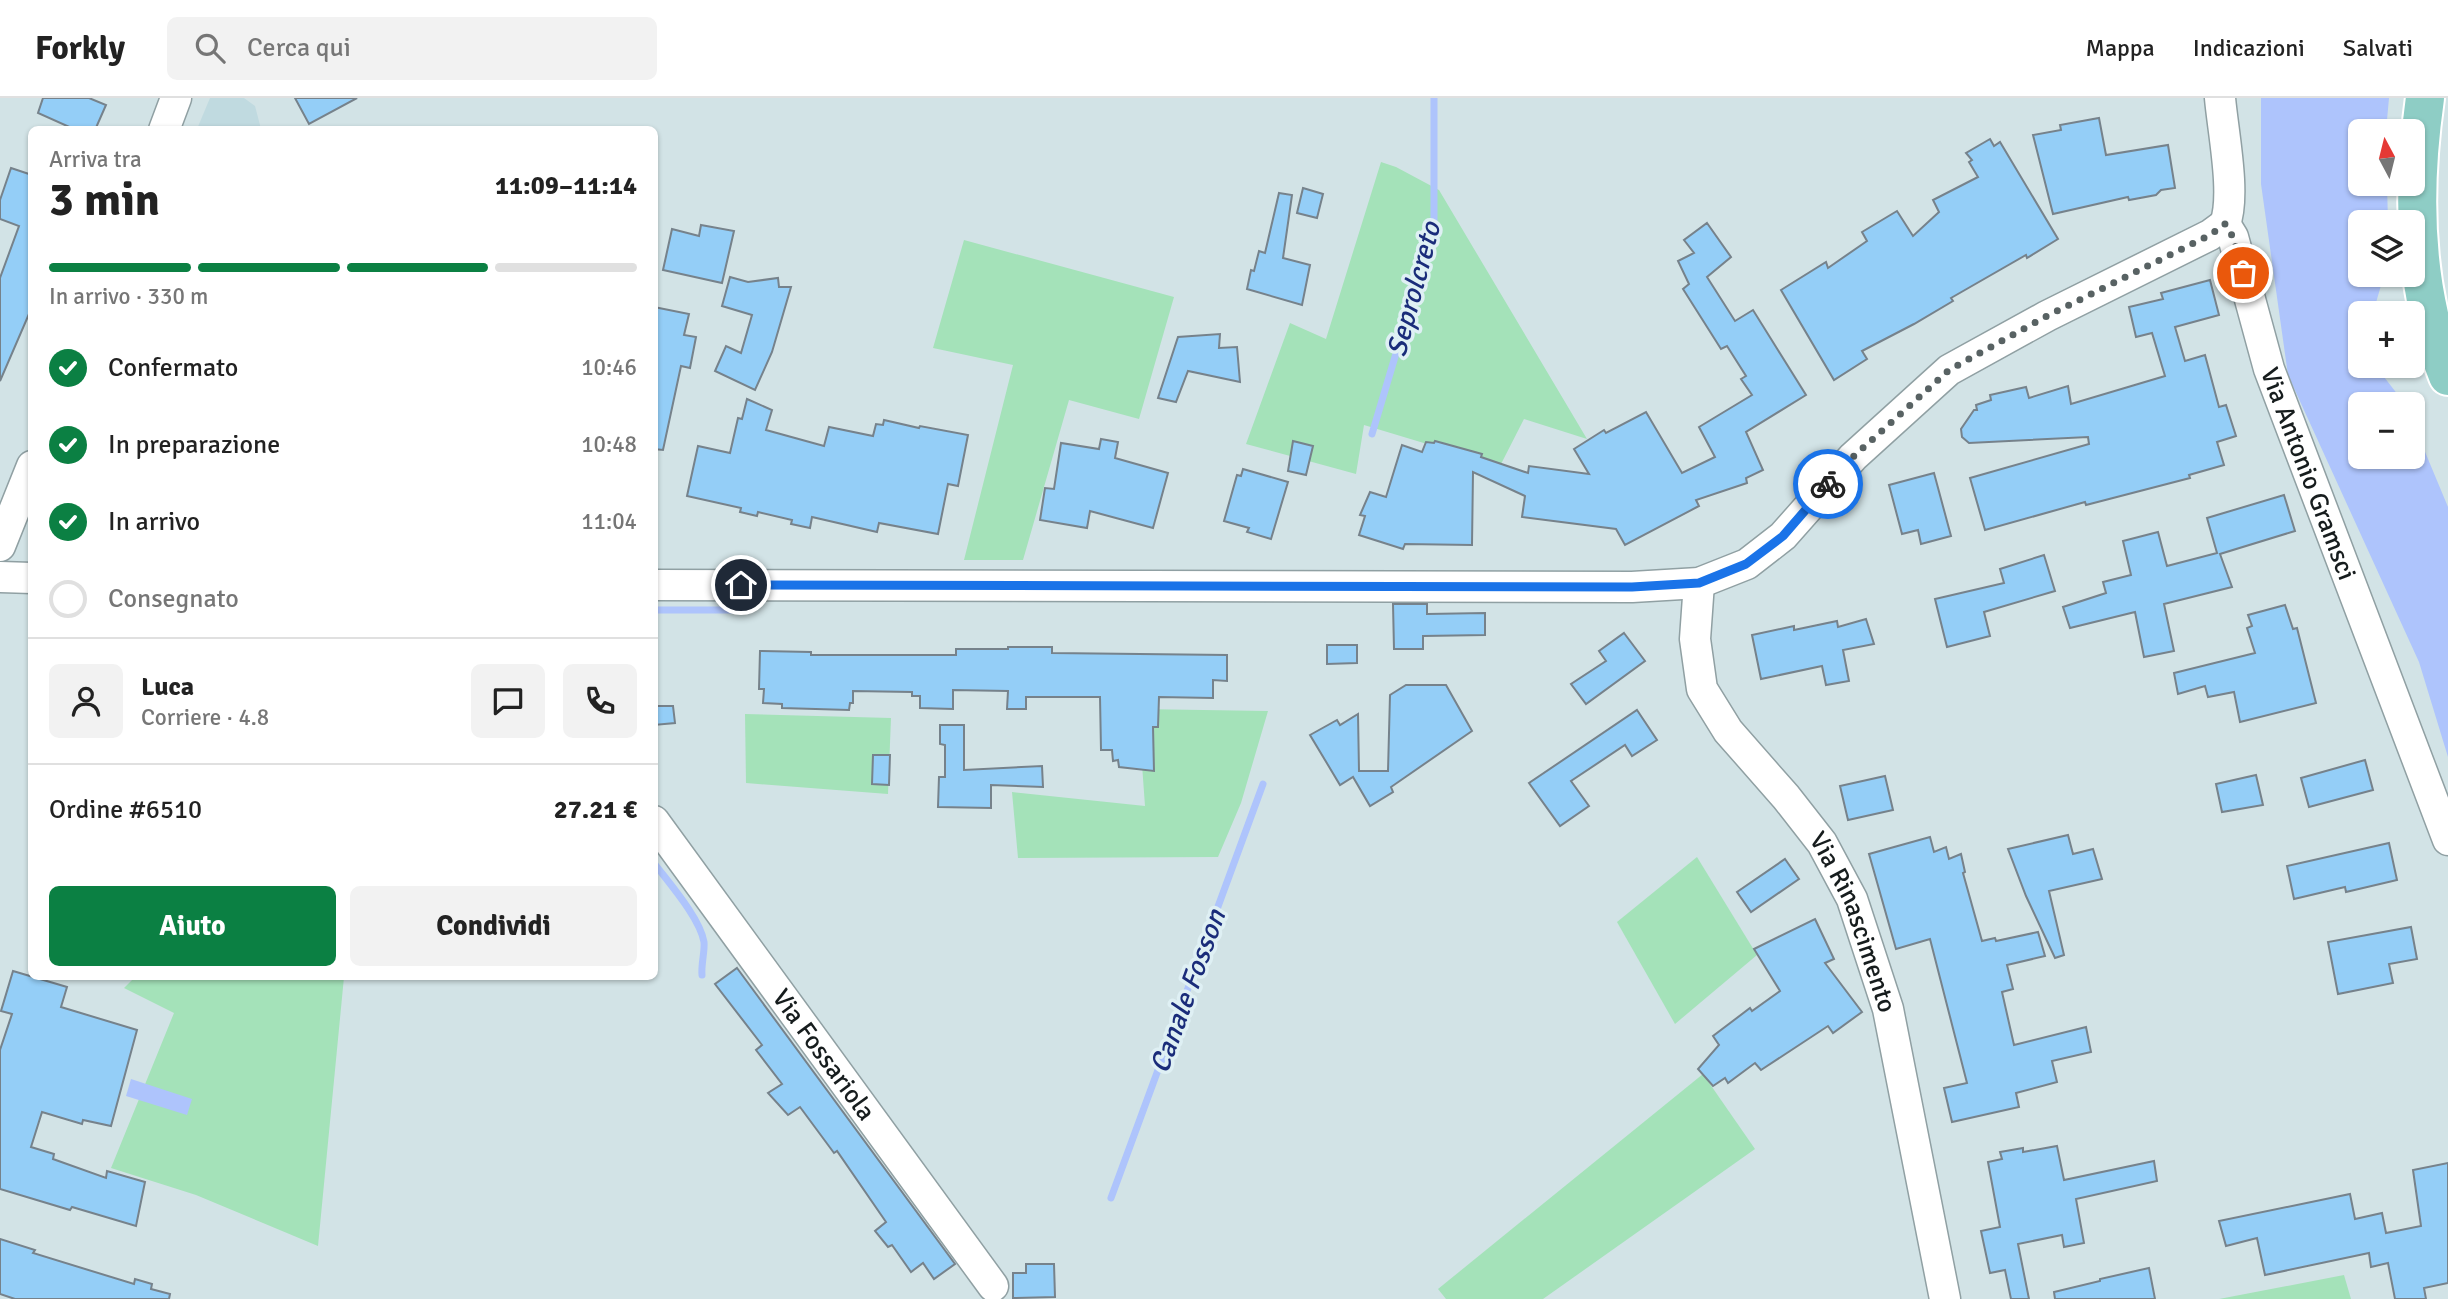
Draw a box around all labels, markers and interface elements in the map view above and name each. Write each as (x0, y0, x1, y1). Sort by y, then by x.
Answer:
search box (167, 17, 657, 80)
text: Forkly (35, 28, 125, 69)
icon: search (191, 29, 229, 67)
text: Cerca qui (247, 32, 351, 64)
text: Mappa (2086, 33, 2155, 63)
text: Indicazioni (2193, 33, 2305, 63)
text: Salvati (2343, 33, 2413, 63)
north arrow (2348, 119, 2426, 196)
map controls (2348, 119, 2425, 469)
text: Arriva tra (49, 145, 142, 174)
text: 11:09–11:14 (495, 170, 637, 202)
text: 3 min (49, 172, 160, 228)
button: layers (2348, 210, 2425, 287)
water label: Seprolcreto (1380, 217, 1449, 360)
pin (2213, 243, 2273, 303)
icon: bag (2224, 254, 2262, 292)
text: In arrivo · 330 m (49, 282, 208, 311)
button: + (2348, 301, 2425, 378)
icon: check (49, 349, 87, 387)
text: Confermato (108, 352, 238, 384)
text: 10:46 (581, 353, 637, 382)
street label: Via Antonio Gramsci (2253, 363, 2363, 585)
button: − (2348, 392, 2425, 469)
icon: check (49, 426, 87, 464)
text: In preparazione (108, 429, 280, 461)
text: 10:48 (581, 430, 637, 459)
courier (1793, 449, 1863, 519)
icon: bike (1809, 465, 1847, 503)
icon: check (49, 503, 87, 541)
text: In arrivo (108, 506, 200, 538)
text: 11:04 (581, 507, 637, 536)
pin (711, 555, 771, 615)
icon: home (722, 566, 760, 604)
text: Consegnato (108, 583, 239, 615)
button: person (49, 664, 123, 738)
button: chat (471, 664, 545, 738)
button: phone (563, 664, 637, 738)
text: Luca (141, 671, 194, 703)
text: Corriere · 4.8 (141, 703, 269, 732)
text: Ordine #6510 (49, 794, 202, 826)
text: 27.21 € (554, 794, 637, 826)
street label: Via Rinascimento (1802, 826, 1903, 1017)
button: Aiuto (49, 886, 336, 966)
button: Condividi (350, 886, 637, 966)
water label: Canale Fosson (1143, 904, 1233, 1078)
street label: Via Fossariola (765, 983, 882, 1127)

